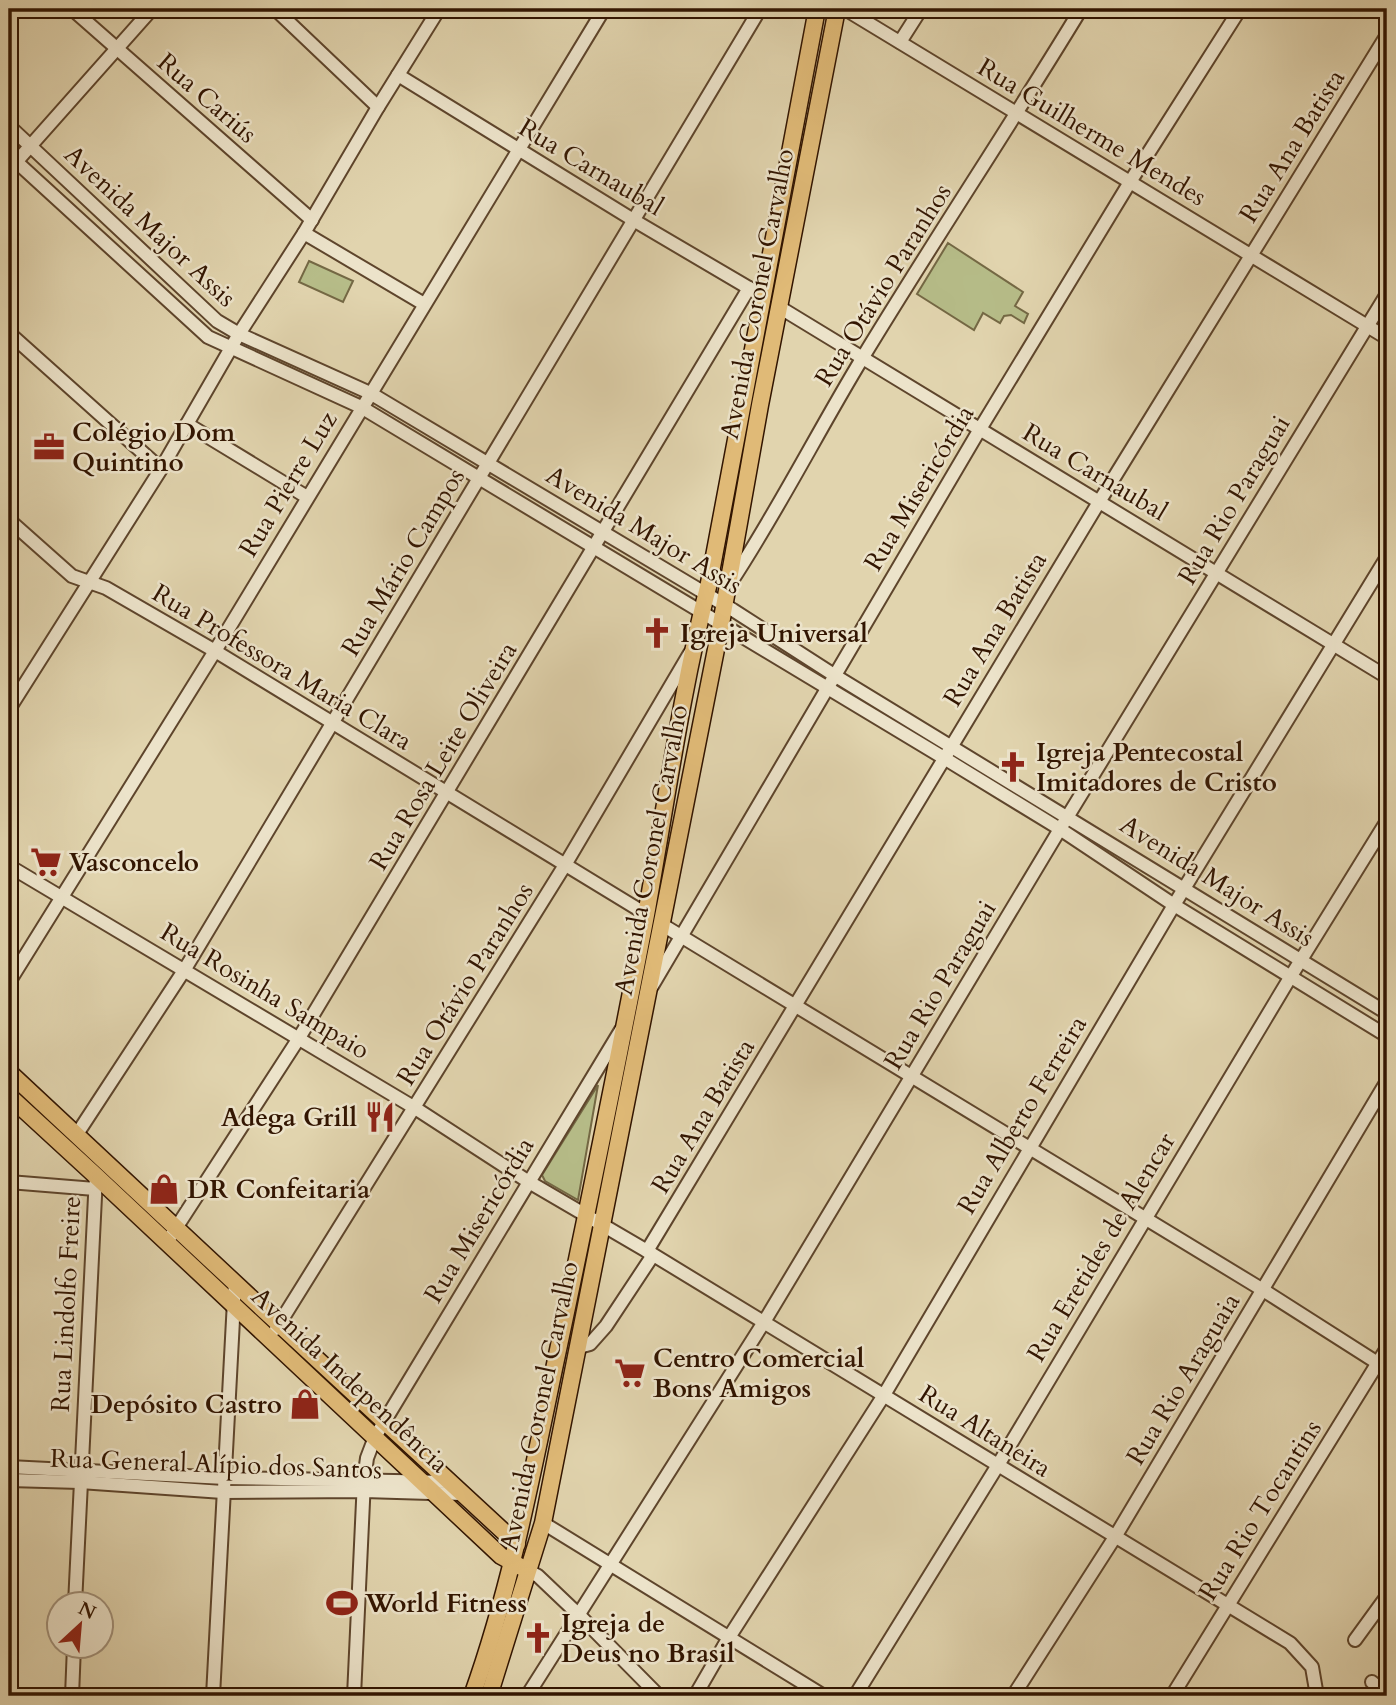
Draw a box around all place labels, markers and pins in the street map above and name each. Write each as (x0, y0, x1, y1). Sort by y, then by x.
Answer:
place label: Colégio Dom Quintino (72, 415, 235, 480)
office icon: Colégio Dom Quintino (32, 430, 66, 464)
church icon: Igreja Universal (640, 616, 674, 650)
place label: Igreja Universal (680, 616, 868, 651)
place label: Igreja Pentecostal Imitadores de Cristo (1036, 735, 1277, 800)
church icon: Igreja Pentecostal Imitadores de Cristo (996, 750, 1030, 784)
supermarket icon: Vasconcelo (29, 845, 63, 879)
place label: Vasconcelo (69, 845, 199, 880)
place label: Adega Grill (221, 1100, 357, 1135)
restaurant icon: Adega Grill (363, 1100, 397, 1134)
shop icon: DR Confeitaria (147, 1172, 181, 1206)
place label: DR Confeitaria (187, 1172, 370, 1207)
place label: Centro Comercial Bons Amigos (653, 1341, 865, 1406)
supermarket icon: Centro Comercial Bons Amigos (613, 1356, 647, 1390)
place label: Depósito Castro (91, 1387, 282, 1422)
shop icon: Depósito Castro (288, 1387, 322, 1421)
sports icon: World Fitness (325, 1586, 359, 1620)
place label: World Fitness (364, 1586, 527, 1621)
place label: Igreja de Deus no Brasil (561, 1606, 735, 1671)
church icon: Igreja de Deus no Brasil (521, 1621, 555, 1655)

